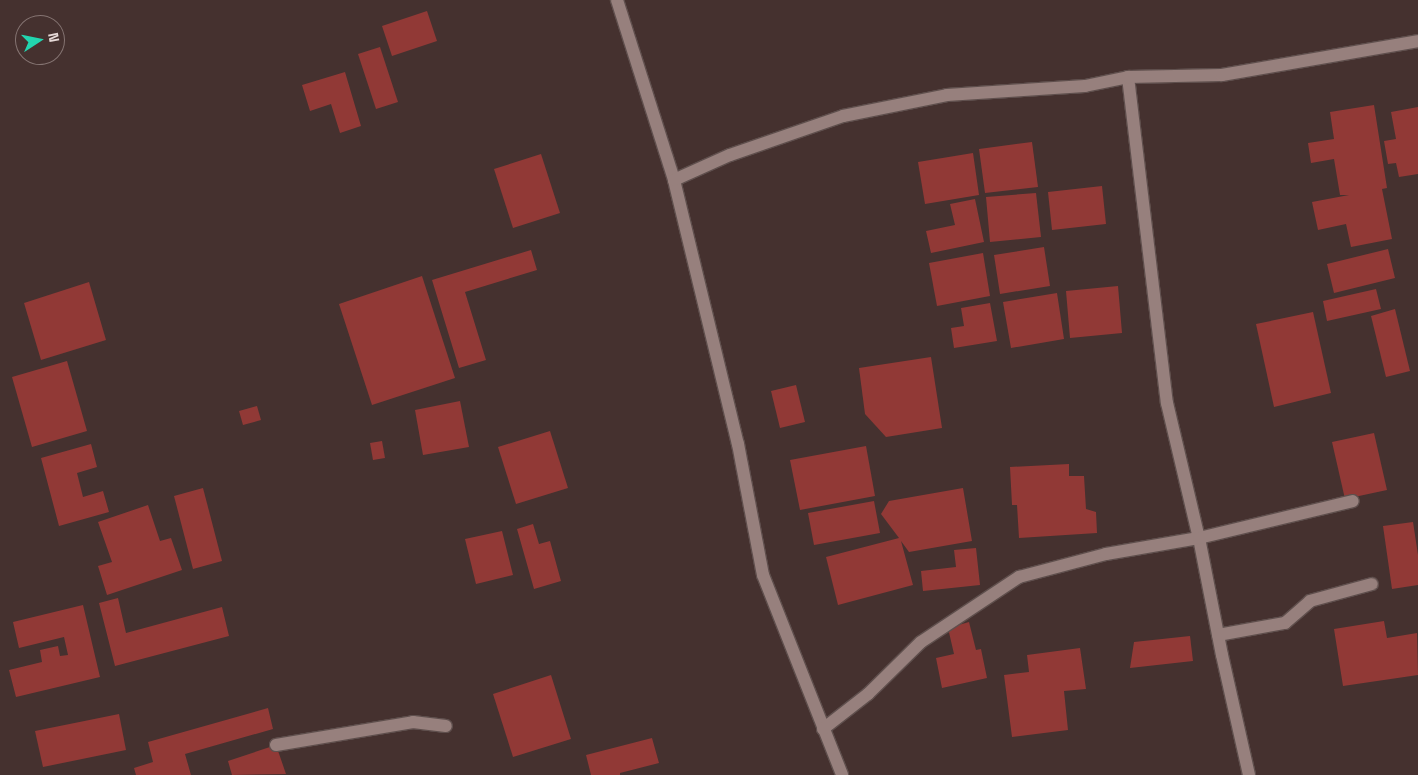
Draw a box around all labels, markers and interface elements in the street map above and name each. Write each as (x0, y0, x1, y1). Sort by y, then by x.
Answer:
north arrow (15, 15, 65, 65)
text: N (44, 31, 63, 44)

